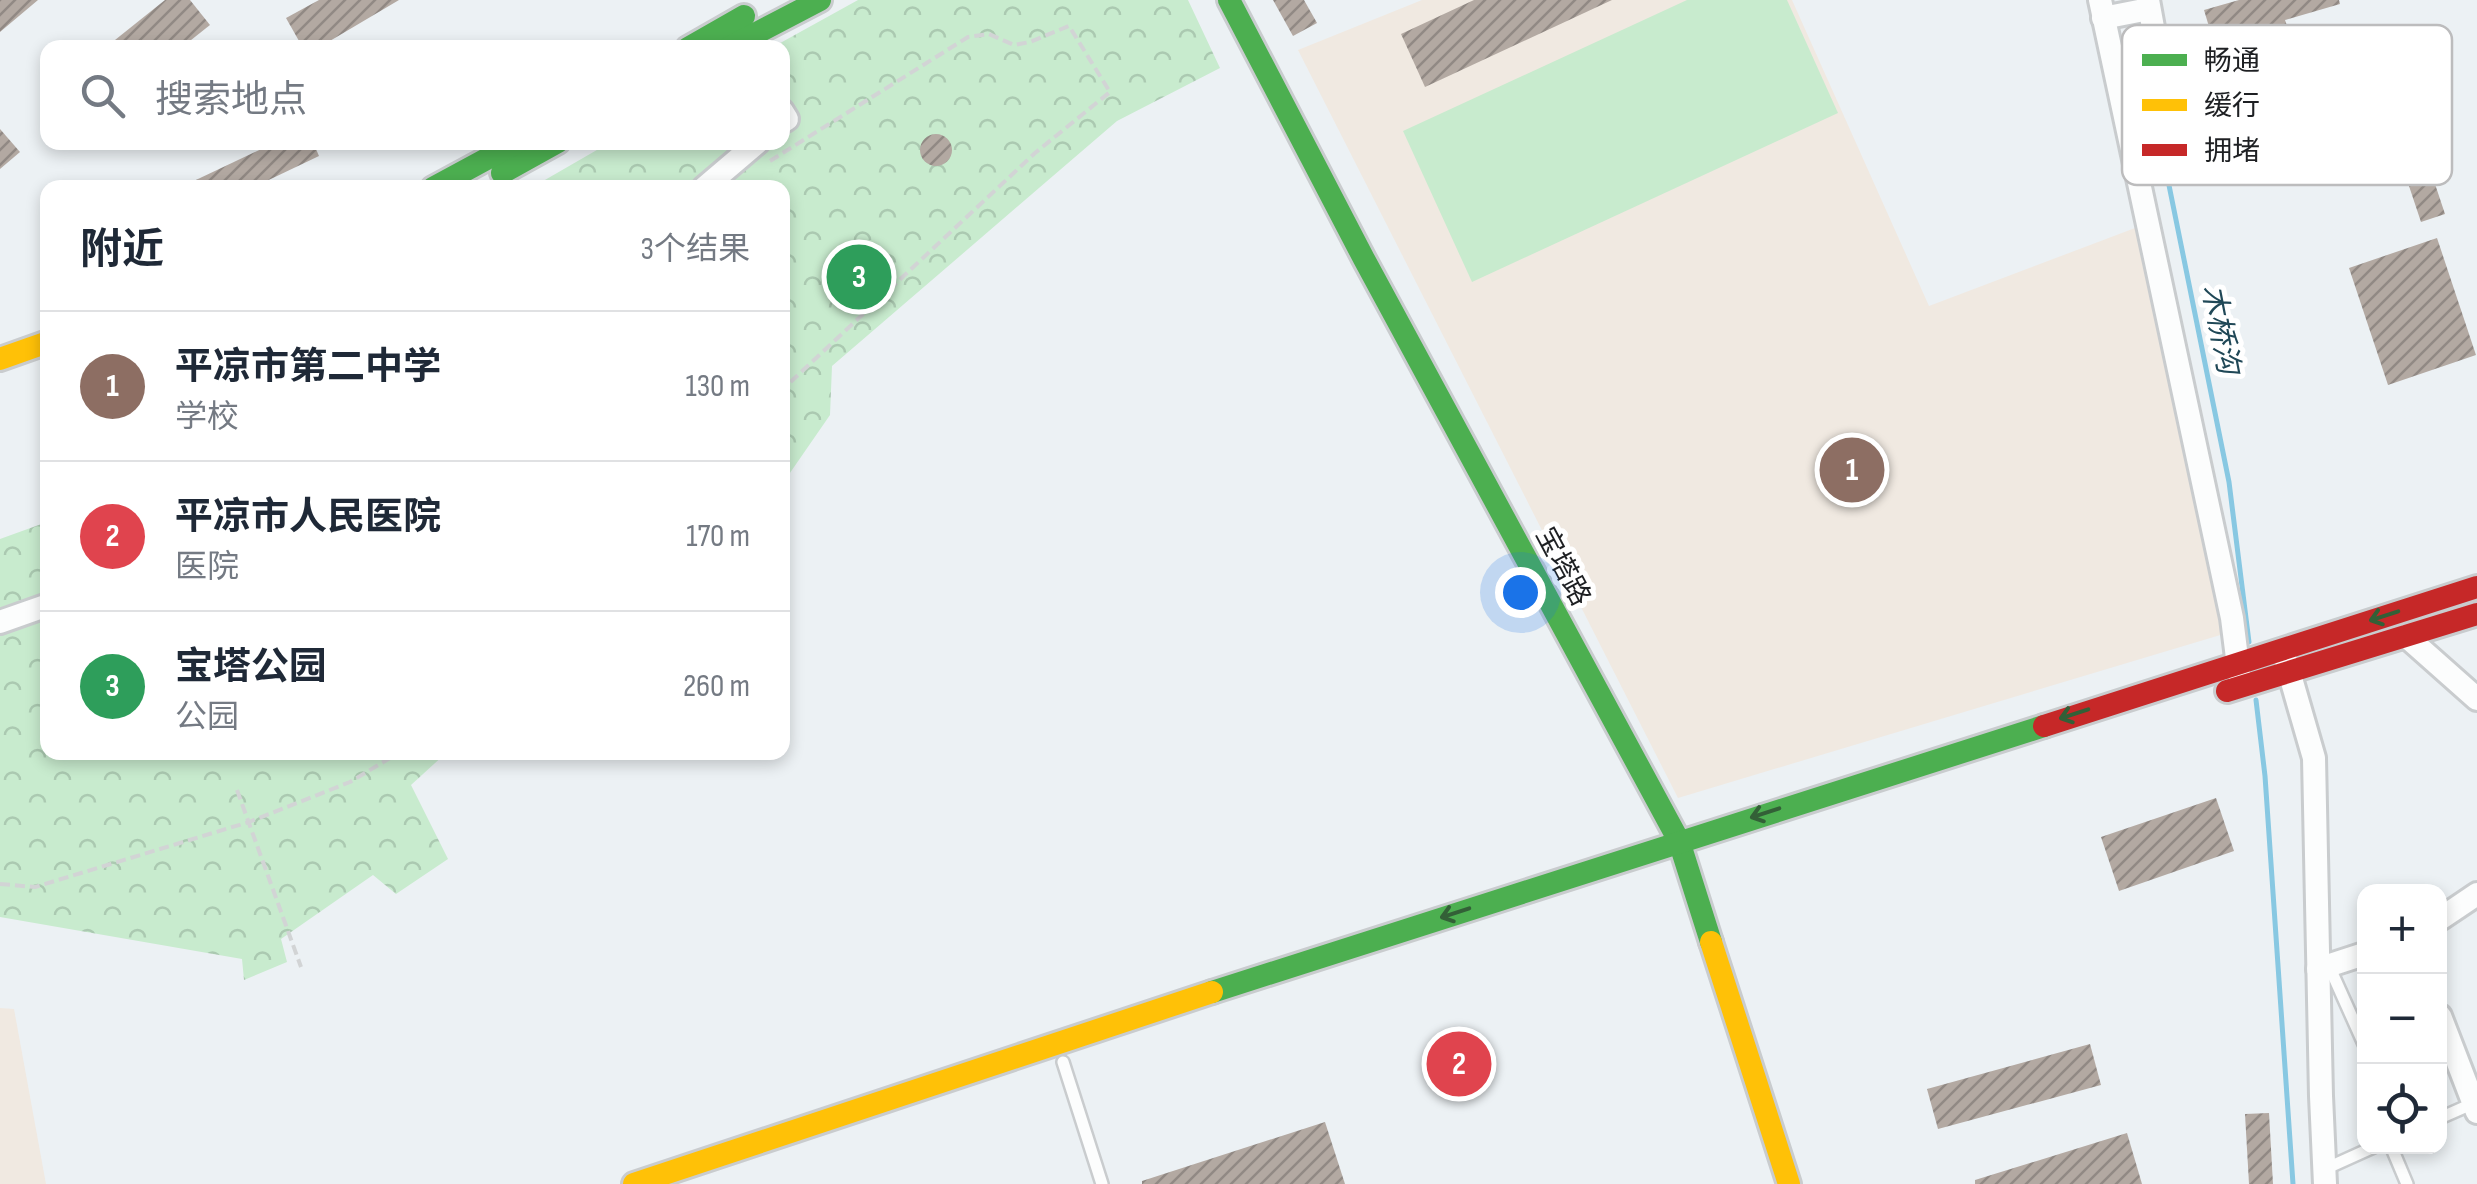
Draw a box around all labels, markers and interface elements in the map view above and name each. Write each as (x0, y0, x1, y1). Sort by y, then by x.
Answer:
legend (2122, 25, 2452, 185)
search box (40, 40, 790, 150)
text: 畅通 (2204, 45, 2260, 78)
icon: search (75, 68, 130, 123)
text: 搜索地点 (155, 78, 307, 123)
text: 缓行 (2204, 90, 2260, 123)
text: 拥堵 (2204, 135, 2260, 168)
text: 附近 (80, 225, 164, 276)
text: 3个结果 (641, 230, 750, 269)
pin: 3 (826, 240, 892, 314)
water label: 木桥沟 (2194, 282, 2247, 380)
text: 平凉市第二中学 (175, 345, 441, 390)
text: 1 (106, 367, 119, 406)
text: 130 m (685, 367, 750, 406)
text: 学校 (175, 398, 239, 437)
pin: 1 (1820, 432, 1884, 508)
text: 平凉市人民医院 (175, 495, 441, 540)
text: 2 (105, 517, 120, 556)
text: 170 m (686, 517, 750, 556)
street label: 宝塔路 (1528, 522, 1597, 612)
text: 医院 (175, 548, 239, 587)
your location (1495, 567, 1546, 618)
one-way arrow (2369, 609, 2400, 627)
text: 宝塔公园 (175, 645, 327, 690)
text: 3 (105, 667, 120, 706)
text: 260 m (683, 667, 750, 706)
text: 公园 (175, 698, 239, 737)
one-way arrow (2059, 707, 2091, 725)
one-way arrow (1749, 805, 1781, 823)
map controls (2357, 884, 2447, 1154)
button: + (2357, 884, 2447, 974)
one-way arrow (1440, 905, 1472, 923)
button: − (2357, 974, 2447, 1064)
pin: 2 (1426, 1026, 1492, 1102)
button: locate (2357, 1064, 2447, 1154)

